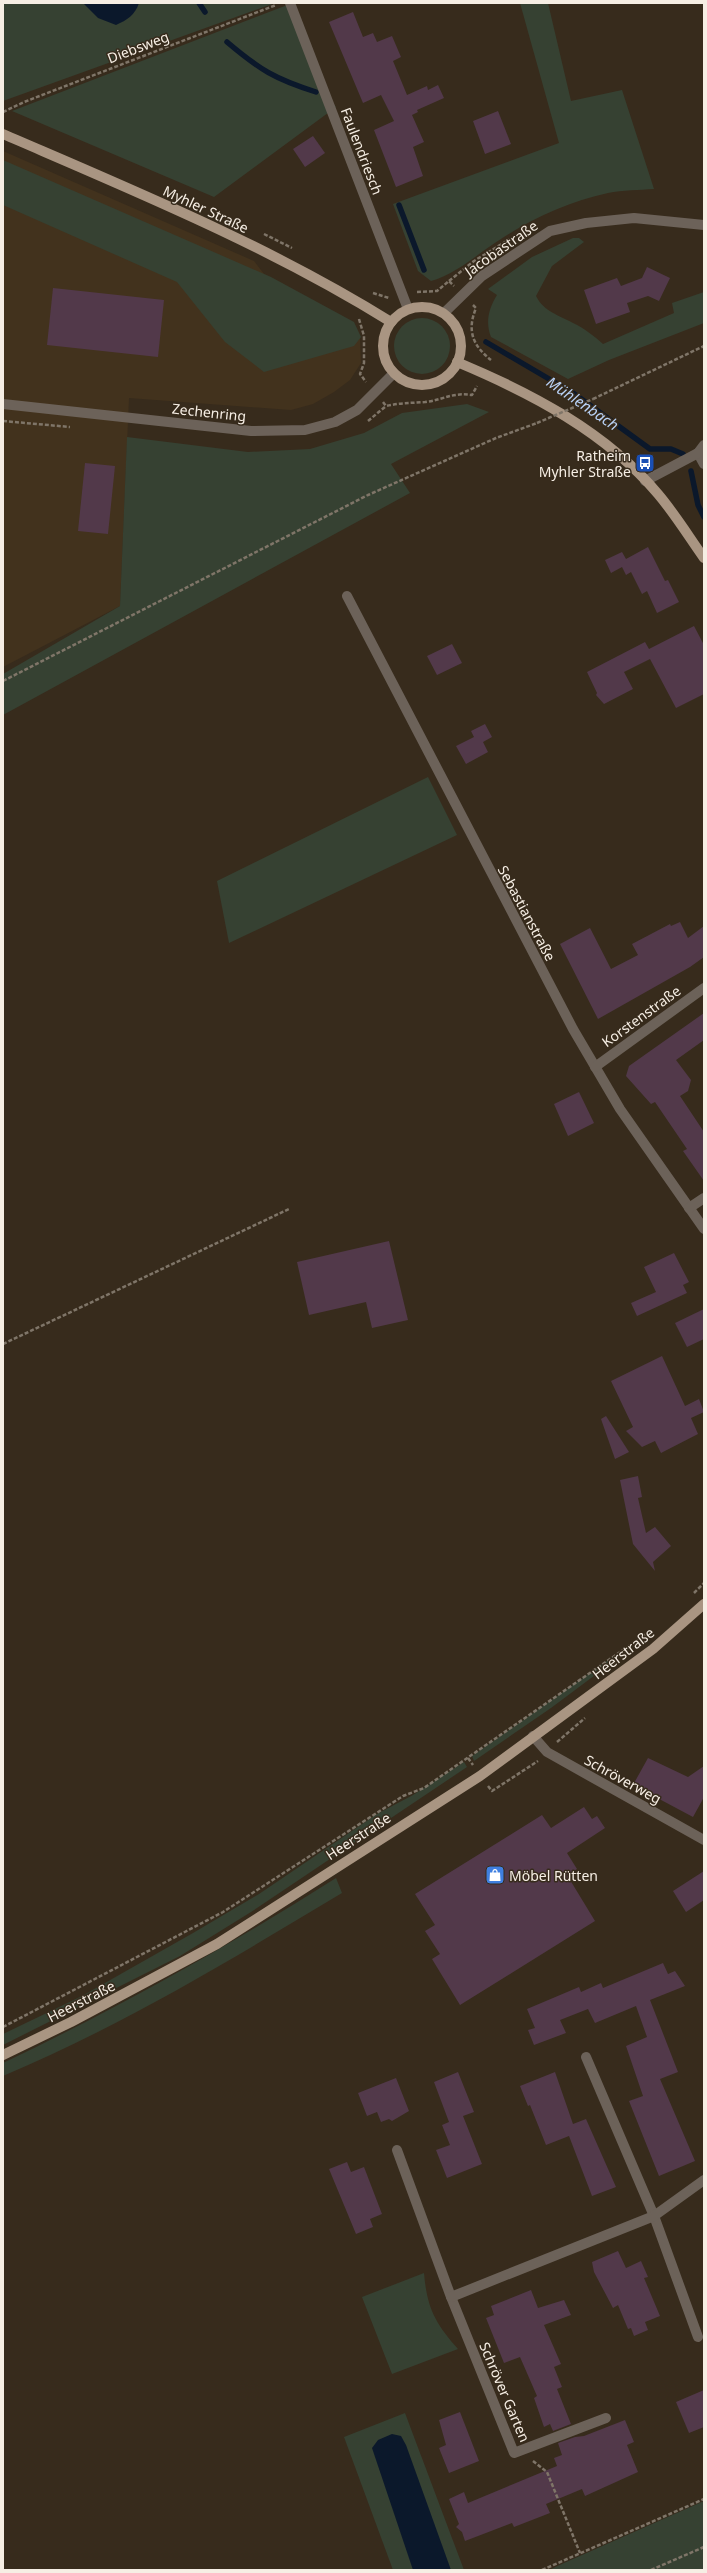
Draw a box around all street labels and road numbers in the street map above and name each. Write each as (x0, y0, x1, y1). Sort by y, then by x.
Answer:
street label: Diebsweg (104, 27, 172, 67)
street label: Faulendriesch (337, 105, 387, 197)
street label: Myhler Straße (160, 181, 252, 237)
street label: Jacobastraße (459, 216, 541, 281)
street label: Zechenring (171, 399, 247, 425)
street label: Sebastianstraße (494, 862, 560, 964)
street label: Korstenstraße (598, 981, 684, 1051)
street label: Heerstraße (588, 1623, 658, 1683)
street label: Schröverweg (581, 1750, 665, 1808)
street label: Heerstraße (322, 1808, 394, 1864)
street label: Heerstraße (44, 1976, 118, 2026)
street label: Schröver Garten (475, 2339, 535, 2445)

